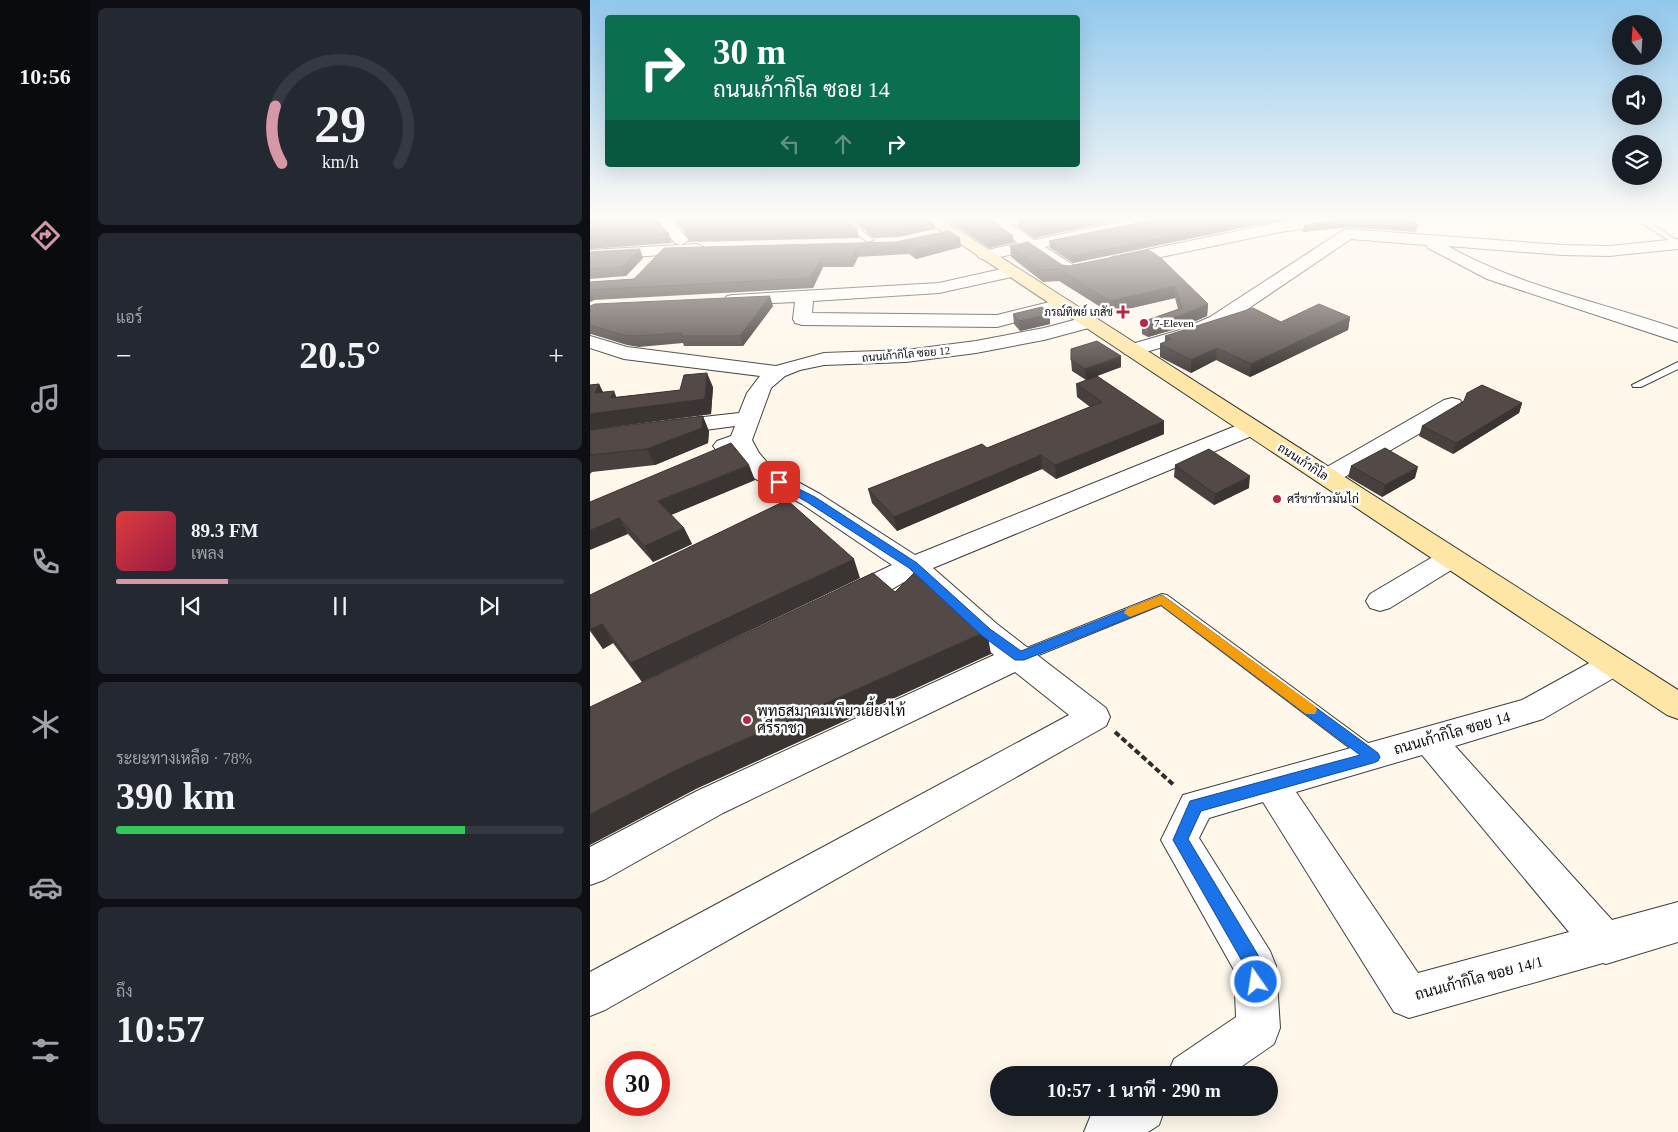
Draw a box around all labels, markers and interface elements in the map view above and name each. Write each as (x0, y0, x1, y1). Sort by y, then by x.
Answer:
north arrow (1612, 15, 1662, 65)
map controls (1612, 15, 1662, 185)
text: 30 m (713, 33, 786, 72)
icon: right (630, 35, 695, 100)
text: 10:56 (19, 64, 71, 89)
button: sound (1612, 75, 1662, 125)
text: ถนนเก้ากิโล ซอย 14 (713, 77, 890, 102)
text: 29 (314, 96, 366, 153)
icon: left (776, 130, 804, 158)
icon: ahead (829, 130, 857, 158)
icon: right (882, 130, 910, 158)
button: layers (1612, 135, 1662, 185)
text: km/h (322, 152, 358, 172)
icon: directions (28, 218, 63, 253)
place label: ภรณ์ทิพย์ เภสัช (1044, 304, 1113, 318)
marker: ภรณ์ทิพย์ เภสัช (1117, 306, 1129, 318)
text: แอร์ (116, 309, 142, 326)
marker: 7-Eleven (1138, 317, 1150, 329)
place label: 7-Eleven (1154, 317, 1194, 329)
text: 20.5° (299, 334, 381, 376)
text: − (116, 340, 132, 371)
text: + (548, 340, 564, 371)
street label: ถนนเก้ากิโล ซอย 12 (861, 342, 951, 364)
icon: music (28, 381, 63, 416)
street label: ถนนเก้ากิโล (1275, 440, 1331, 483)
pin (758, 461, 800, 503)
icon: arrive (765, 468, 793, 496)
place label: ศรีชาข้าวมันไก่ (1287, 491, 1359, 506)
marker: ศรีชาข้าวมันไก่ (1271, 493, 1283, 505)
text: 89.3 FM (191, 520, 259, 541)
icon: phone (28, 544, 63, 579)
text: เพลง (191, 545, 224, 562)
icon: previous (177, 592, 205, 620)
icon: pause (326, 592, 354, 620)
icon: next (475, 592, 503, 620)
place label: พุทธสมาคมเพียวเยี้ยงไท้ ศรีราชา (757, 696, 906, 736)
icon: climate (28, 707, 63, 742)
street label: ถนนเก้ากิโล ซอย 14 (1391, 707, 1513, 757)
marker: พุทธสมาคมเพียวเยี้ยงไท้ ศรีราชา (741, 714, 753, 726)
text: ระยะทางเหลือ · 78% (116, 750, 252, 767)
text: 390 km (116, 775, 235, 817)
icon: car (28, 870, 63, 905)
street label: ถนนเก้ากิโล ขอย 14/1 (1413, 951, 1545, 1003)
position arrow (1229, 955, 1281, 1007)
text: ถึง (116, 983, 133, 1000)
text: 10:57 (116, 1008, 205, 1050)
icon: filters (28, 1033, 63, 1068)
speed limit sign: 30 (605, 1051, 670, 1116)
text: 10:57 · 1 นาที · 290 m (1047, 1080, 1221, 1101)

